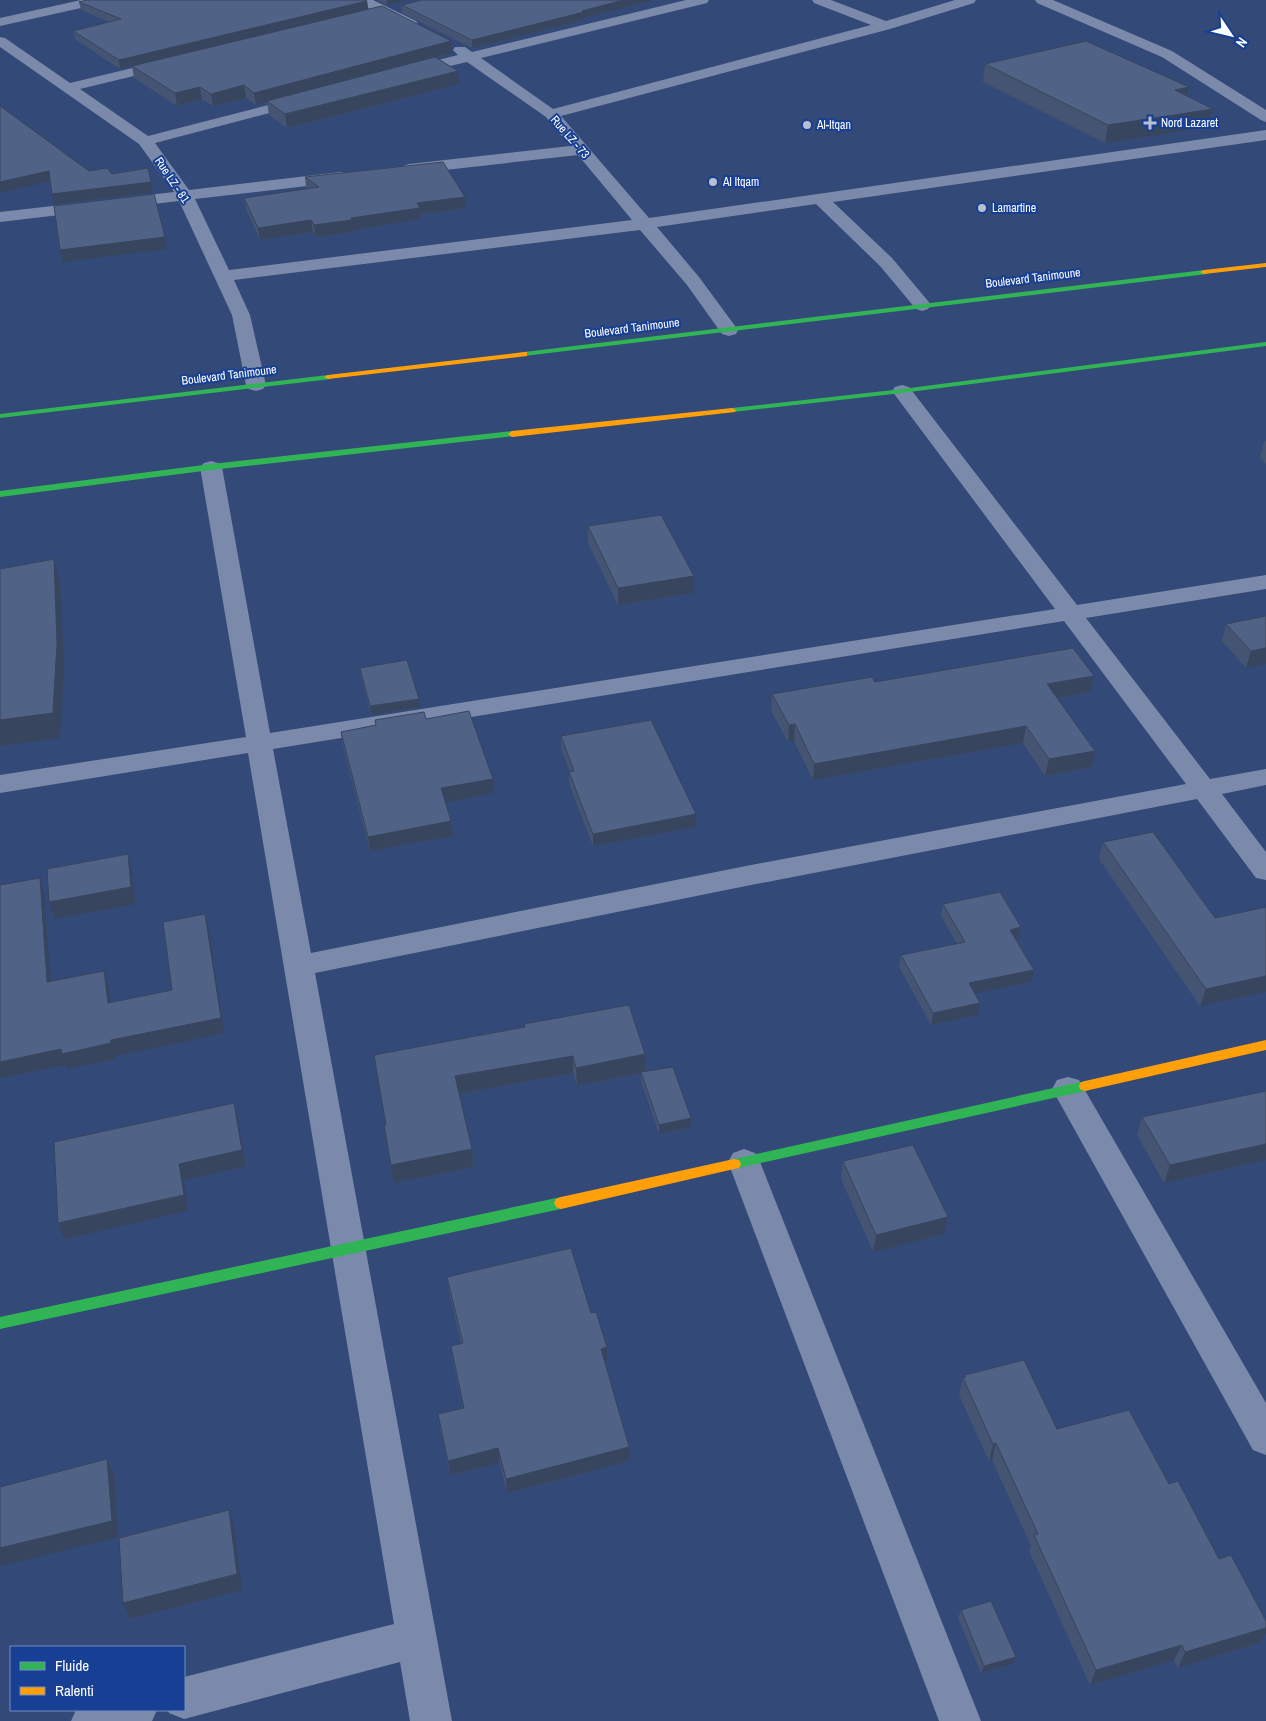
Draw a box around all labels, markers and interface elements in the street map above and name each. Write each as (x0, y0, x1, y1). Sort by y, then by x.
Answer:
north arrow (1206, 10, 1256, 60)
text: N (1232, 34, 1251, 51)
street label: Rue LZ - 73 (547, 112, 593, 162)
place label: Nord Lazaret (1161, 115, 1218, 131)
marker: Nord Lazaret (1143, 116, 1157, 130)
place label: Al-Itqan (816, 117, 851, 133)
marker: Al-Itqan (801, 119, 813, 131)
street label: Rue LZ - 81 (151, 154, 193, 206)
place label: Al Itqam (722, 174, 759, 190)
marker: Al Itqam (707, 176, 719, 188)
place label: Lamartine (992, 200, 1036, 216)
marker: Lamartine (976, 202, 988, 214)
street label: Boulevard Tanimoune (985, 264, 1081, 292)
street label: Boulevard Tanimoune (584, 314, 680, 342)
street label: Boulevard Tanimoune (181, 361, 277, 389)
legend (10, 1646, 185, 1711)
text: Fluide (55, 1655, 89, 1676)
text: Ralenti (55, 1680, 94, 1701)

